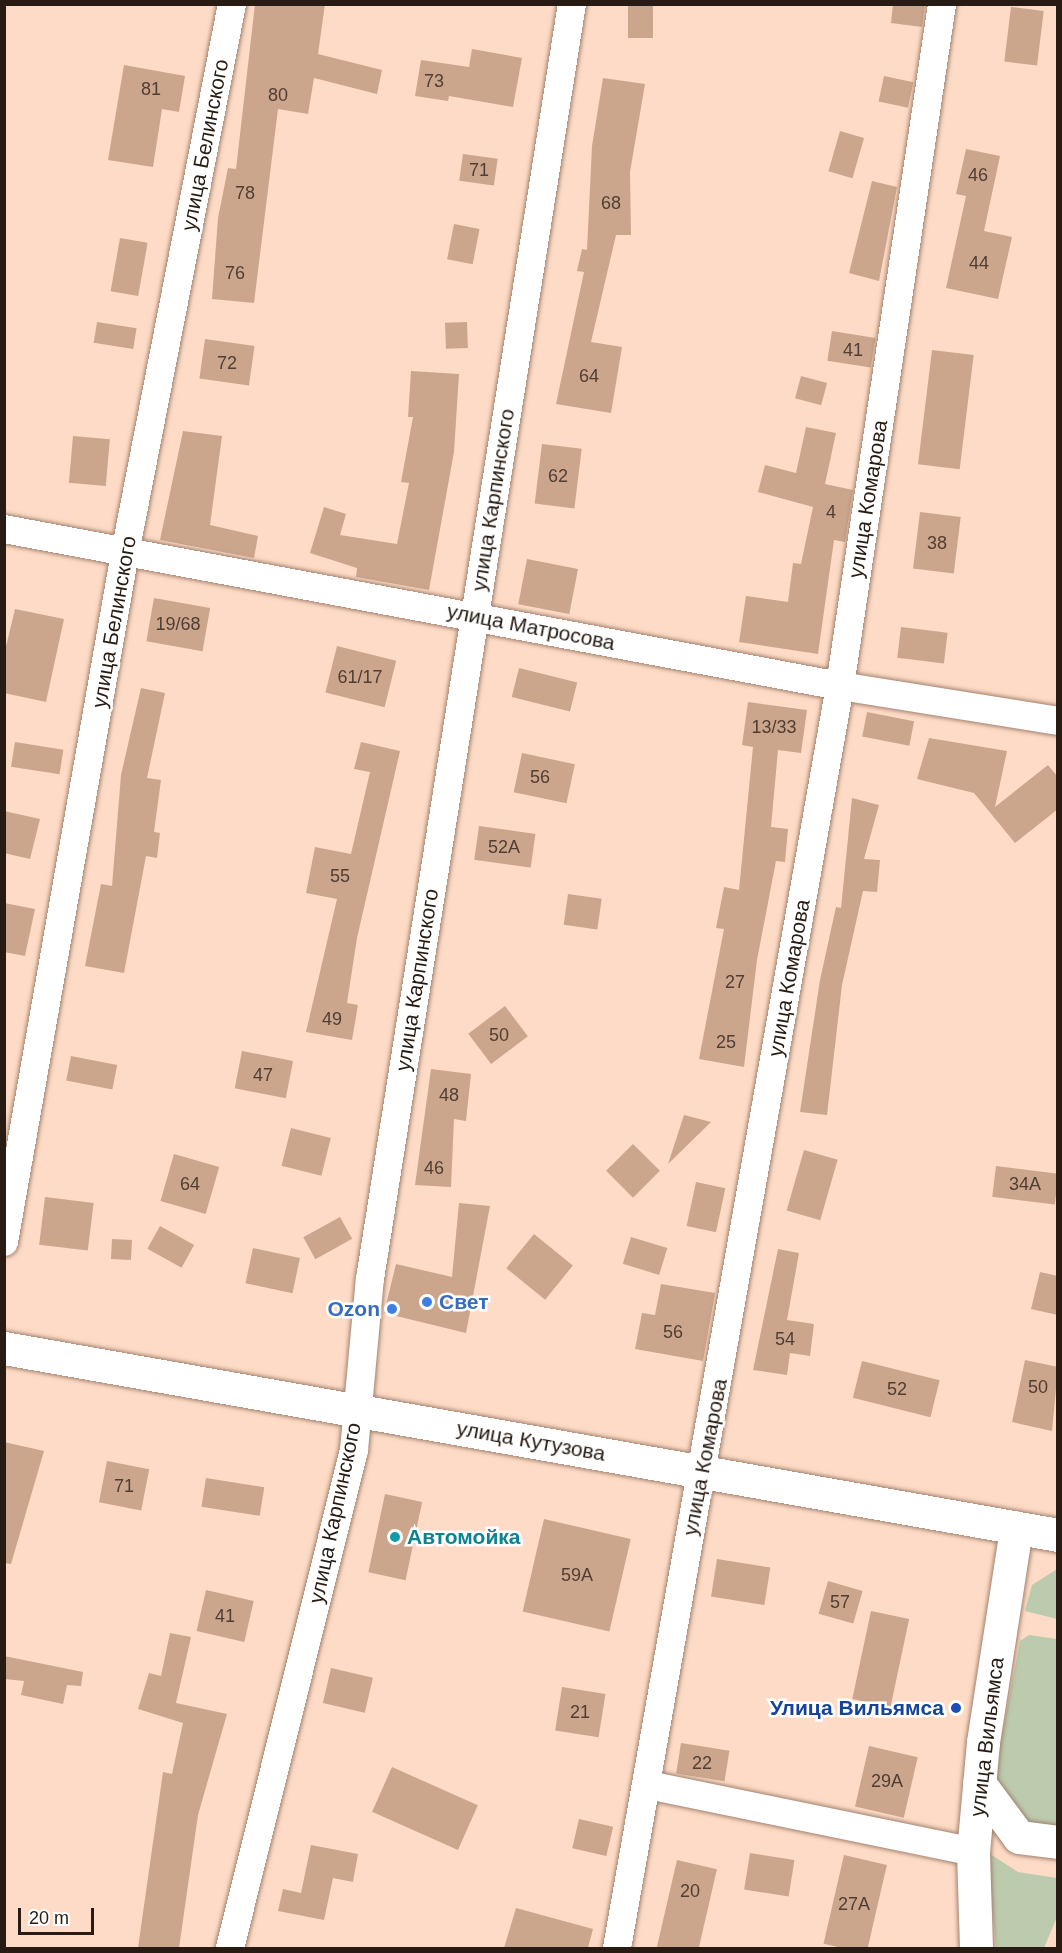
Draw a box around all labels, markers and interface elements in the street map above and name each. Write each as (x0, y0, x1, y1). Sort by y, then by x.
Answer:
street label: улица Белинского (176, 57, 234, 233)
house number: 73 (424, 70, 444, 92)
house number: 81 (141, 78, 161, 100)
house number: 80 (268, 84, 288, 106)
house number: 71 (469, 159, 489, 181)
house number: 46 (968, 164, 988, 186)
house number: 78 (235, 182, 255, 204)
house number: 68 (601, 192, 621, 214)
house number: 44 (969, 252, 989, 274)
house number: 76 (225, 262, 245, 284)
house number: 41 (843, 339, 863, 361)
house number: 72 (217, 352, 237, 374)
house number: 64 (579, 365, 599, 387)
street label: улица Карпинского (466, 407, 520, 593)
street label: улица Комарова (843, 418, 893, 580)
house number: 62 (548, 465, 568, 487)
house number: 4 (826, 501, 836, 523)
house number: 38 (927, 532, 947, 554)
street label: улица Белинского (86, 534, 142, 710)
street label: улица Матросова (445, 598, 617, 656)
house number: 19/68 (155, 613, 201, 635)
house number: 61/17 (337, 666, 383, 688)
house number: 13/33 (751, 716, 797, 738)
house number: 56 (530, 766, 550, 788)
house number: 52А (488, 836, 520, 858)
house number: 55 (330, 865, 350, 887)
street label: улица Карпинского (390, 887, 444, 1073)
street label: улица Комарова (763, 897, 815, 1059)
house number: 27 (725, 971, 745, 993)
house number: 49 (322, 1008, 342, 1030)
house number: 50 (489, 1024, 509, 1046)
house number: 25 (716, 1031, 736, 1053)
house number: 47 (253, 1064, 273, 1086)
house number: 48 (439, 1084, 459, 1106)
house number: 46 (424, 1157, 444, 1179)
house number: 64 (180, 1173, 200, 1195)
house number: 34А (1009, 1173, 1041, 1195)
place label: Свет (439, 1289, 488, 1315)
marker: Свет (420, 1295, 434, 1309)
place label: Ozon (328, 1296, 380, 1322)
marker: Ozon (385, 1302, 399, 1316)
house number: 56 (663, 1321, 683, 1343)
house number: 54 (775, 1328, 795, 1350)
street label: улица Комарова (677, 1376, 733, 1538)
house number: 50 (1028, 1376, 1048, 1398)
house number: 52 (887, 1378, 907, 1400)
street label: улица Кутузова (455, 1416, 607, 1466)
street label: улица Карпинского (304, 1420, 366, 1606)
house number: 71 (114, 1475, 134, 1497)
place label: Автомойка (407, 1524, 521, 1550)
marker: Автомойка (388, 1530, 402, 1544)
house number: 59А (561, 1564, 593, 1586)
house number: 57 (830, 1591, 850, 1613)
house number: 41 (215, 1605, 235, 1627)
street label: улица Вильямса (965, 1656, 1009, 1818)
place label: Улица Вильямса (770, 1695, 944, 1721)
house number: 21 (570, 1701, 590, 1723)
marker: Улица Вильямса (949, 1701, 963, 1715)
house number: 22 (692, 1752, 712, 1774)
house number: 29А (871, 1770, 903, 1792)
house number: 20 (680, 1880, 700, 1902)
house number: 27А (838, 1893, 870, 1915)
scale bar (21, 1896, 98, 1934)
text: 20 m (29, 1908, 69, 1928)

